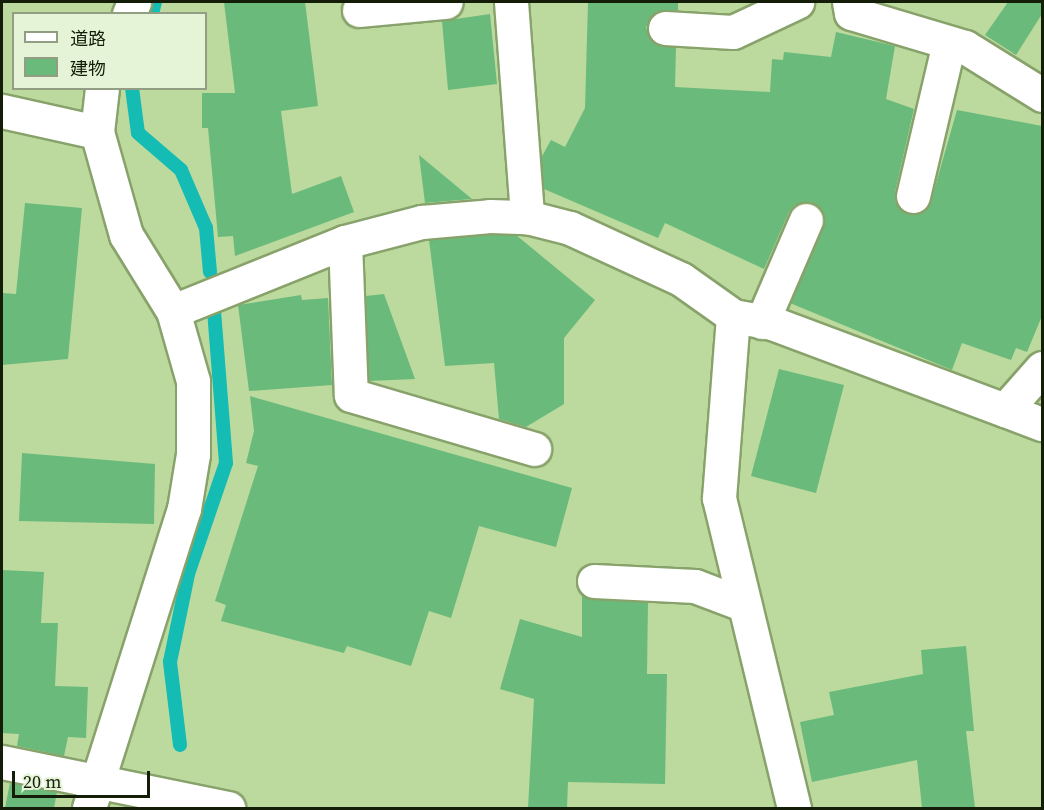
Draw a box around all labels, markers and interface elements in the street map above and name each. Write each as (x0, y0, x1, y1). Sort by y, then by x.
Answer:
legend (12, 12, 207, 90)
text: 道路 (70, 26, 106, 51)
text: 建物 (70, 56, 106, 81)
scale bar (15, 759, 153, 797)
text: 20 m (23, 769, 61, 794)

